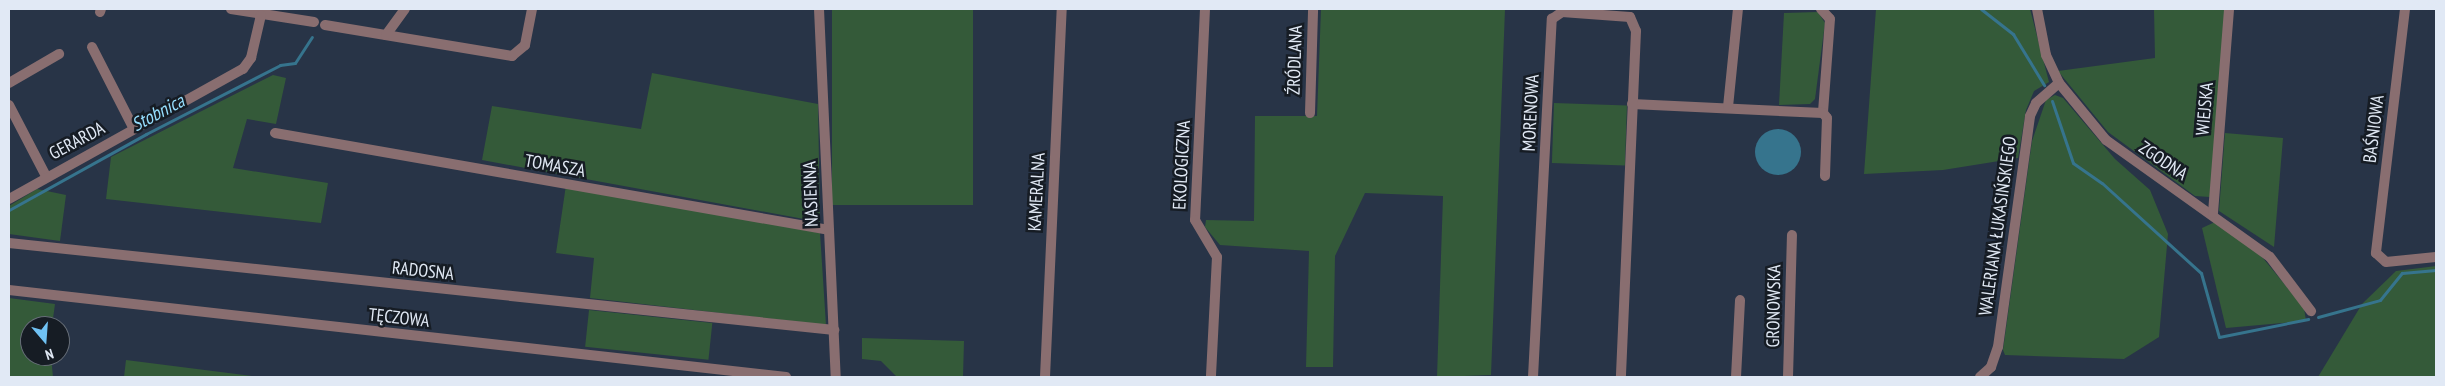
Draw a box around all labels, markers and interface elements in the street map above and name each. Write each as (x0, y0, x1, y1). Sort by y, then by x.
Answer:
street label: ŹRÓDLANA (1283, 25, 1307, 95)
street label: MORENOWA (1518, 74, 1544, 152)
street label: WIEJSKA (2192, 82, 2218, 136)
water label: Stobnica (128, 90, 188, 136)
street label: BAŚNIOWA (2359, 94, 2389, 164)
street label: GERARDA (46, 117, 108, 165)
street label: EKOLOGICZNA (1169, 120, 1195, 210)
street label: WALERIANA ŁUKASIŃSKIEGO (1975, 135, 2021, 317)
street label: ZGODNA (2135, 137, 2191, 185)
street label: TOMASZA (523, 150, 587, 182)
street label: KAMERALNA (1024, 152, 1050, 232)
street label: NASIENNA (799, 161, 823, 227)
street label: RADOSNA (391, 257, 455, 285)
street label: GRONOWSKA (1762, 264, 1786, 348)
street label: TĘCZOWA (368, 304, 430, 332)
north arrow (20, 316, 70, 366)
text: N (43, 345, 56, 364)

